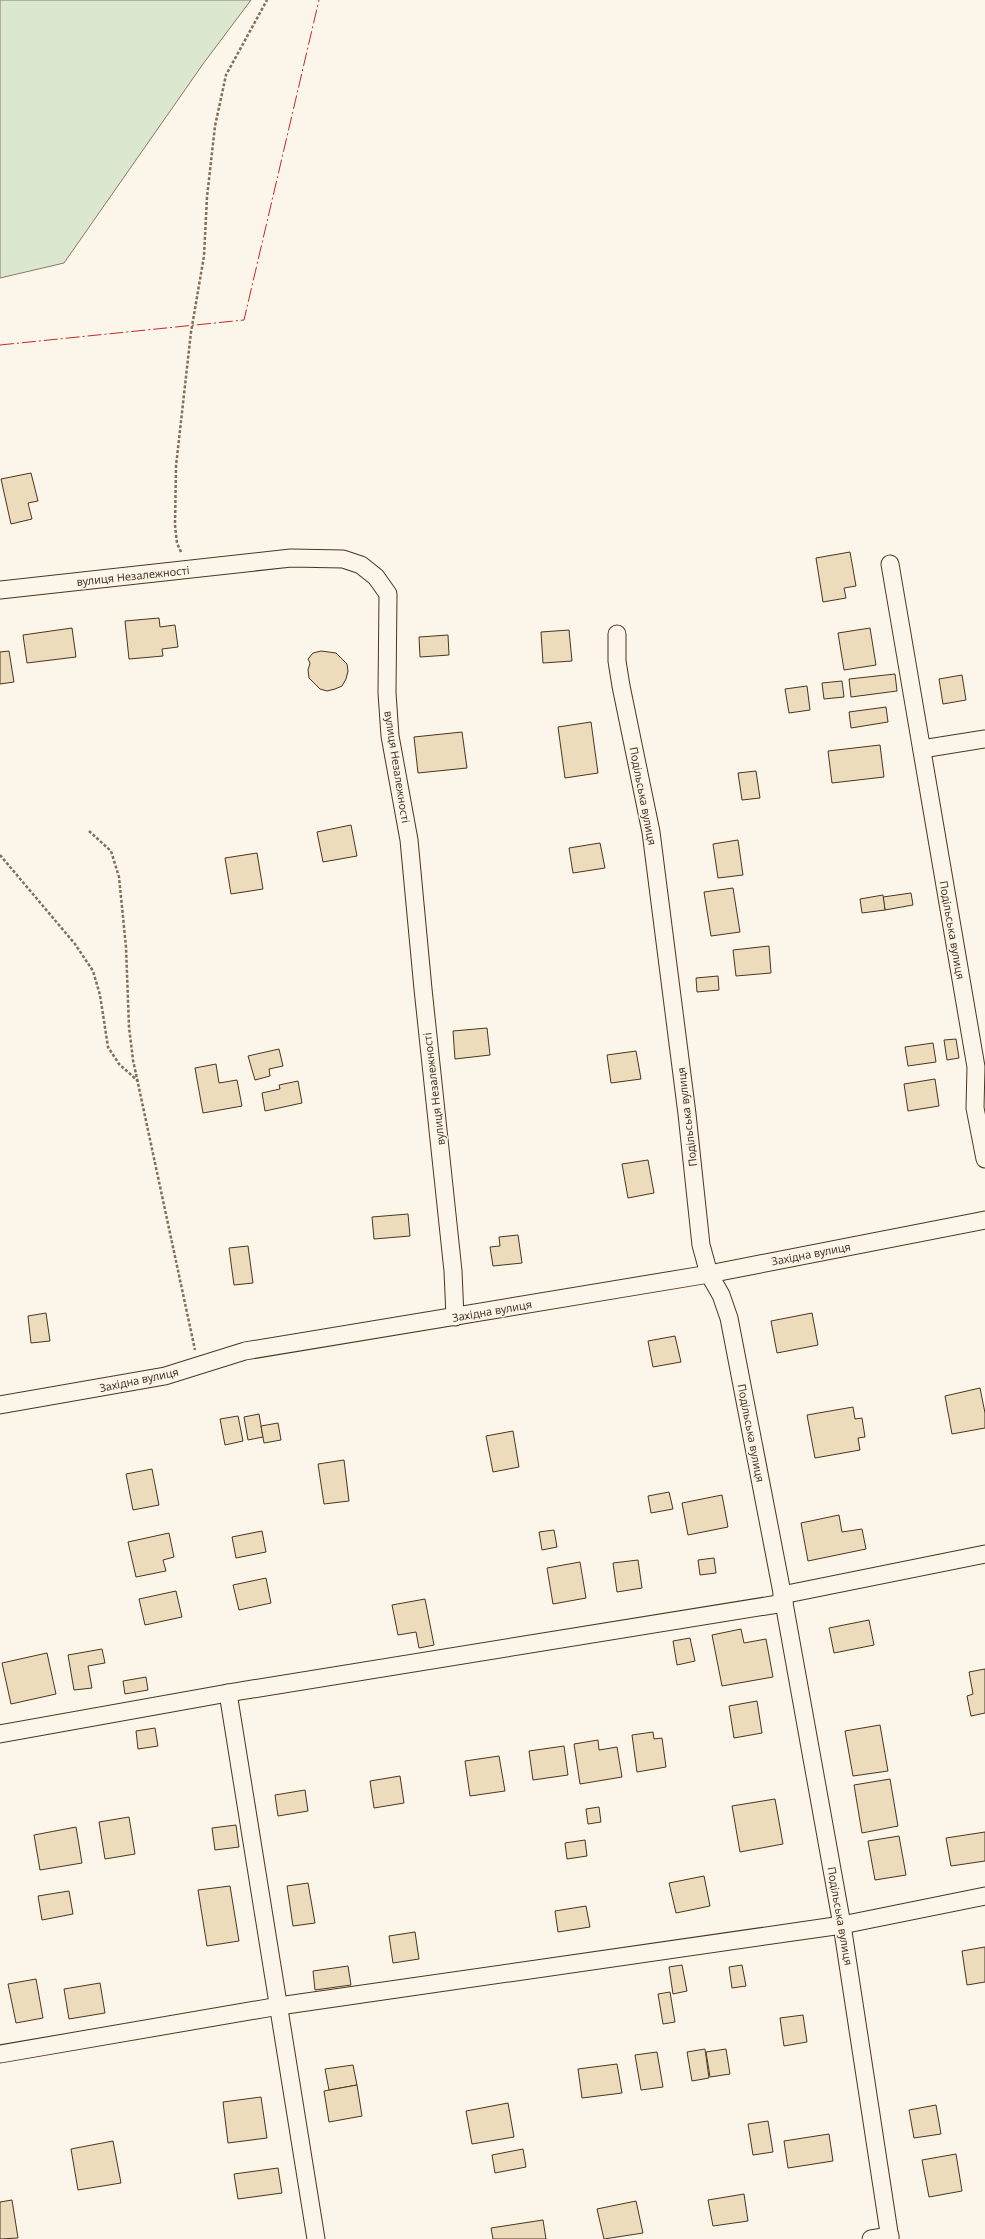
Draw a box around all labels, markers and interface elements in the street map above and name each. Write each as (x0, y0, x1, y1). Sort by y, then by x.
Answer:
street label: вулиця Незалежності (76, 562, 190, 589)
street label: вулиця Незалежності (381, 710, 414, 824)
street label: Подільська вулиця (627, 745, 660, 846)
street label: Подільська вулиця (936, 879, 969, 980)
street label: вулиця Незалежності (419, 1032, 448, 1146)
street label: Подільська вулиця (673, 1067, 700, 1168)
street label: Західна вулиця (770, 1238, 852, 1269)
street label: Західна вулиця (451, 1296, 533, 1325)
street label: Західна вулиця (98, 1364, 180, 1395)
street label: Подільська вулиця (735, 1382, 768, 1483)
street label: Подільська вулиця (824, 1865, 857, 1966)

